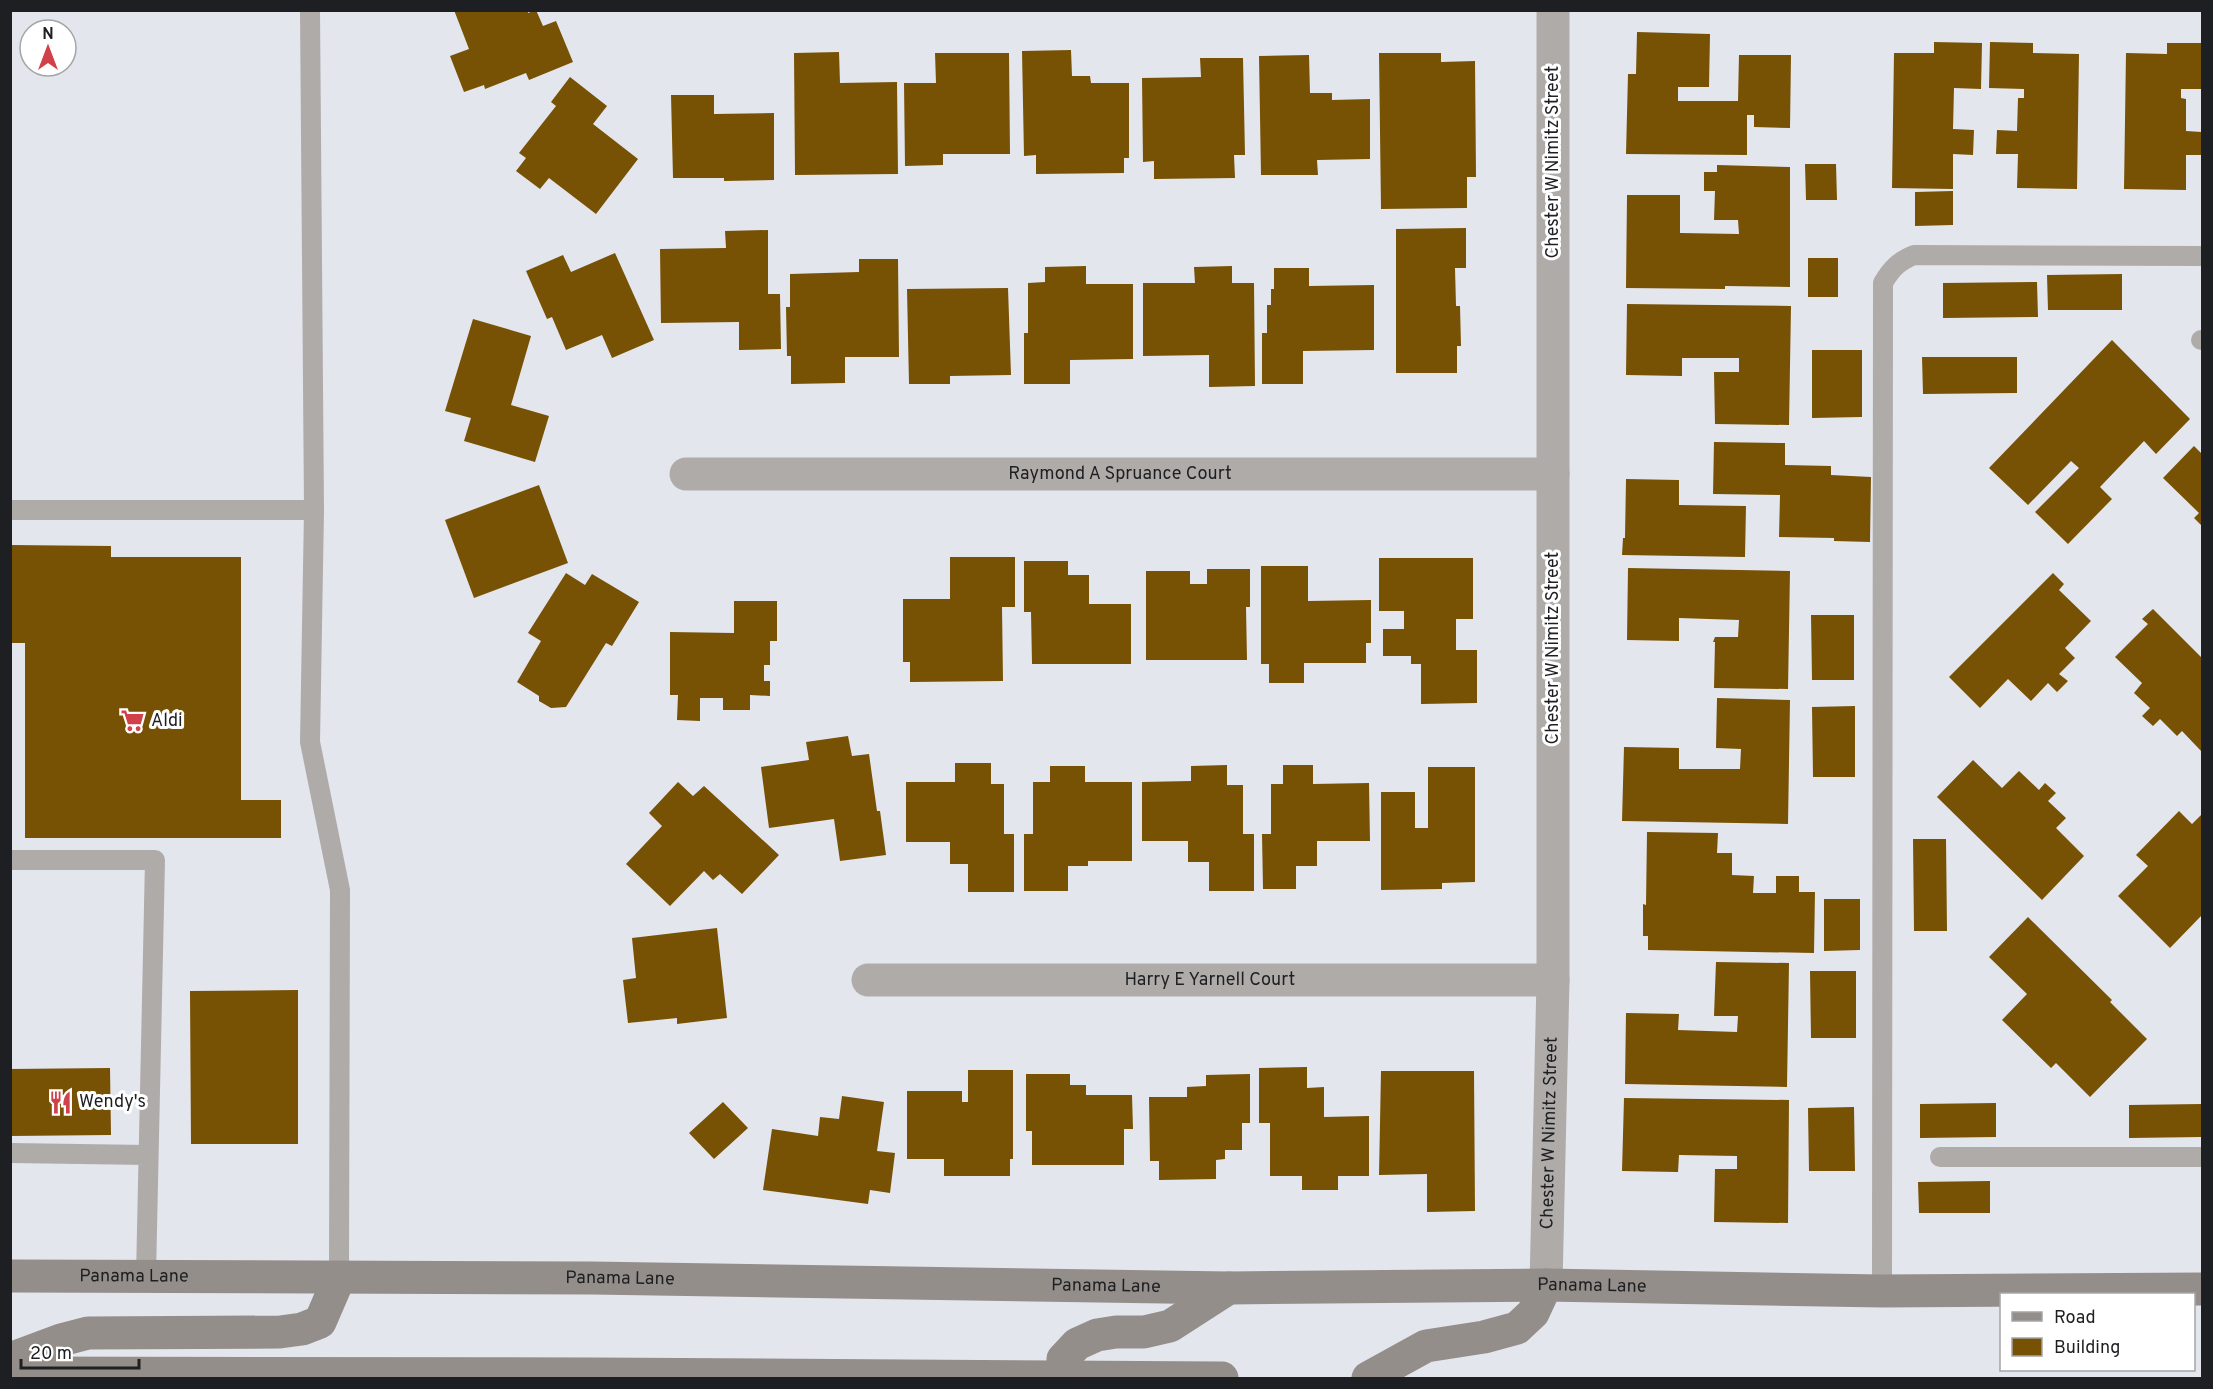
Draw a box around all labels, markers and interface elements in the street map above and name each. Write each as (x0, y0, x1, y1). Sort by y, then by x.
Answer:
north arrow (18, 18, 78, 78)
text: N (42, 25, 54, 45)
street label: Chester W Nimitz Street (1542, 66, 1565, 258)
street label: Raymond A Spruance Court (1008, 463, 1232, 486)
street label: Chester W Nimitz Street (1542, 552, 1565, 744)
supermarket icon: Aldi (120, 708, 146, 734)
place label: Aldi (151, 710, 183, 733)
street label: Harry E Yarnell Court (1125, 969, 1295, 992)
street label: Chester W Nimitz Street (1536, 1036, 1563, 1230)
restaurant icon: Wendy's (48, 1089, 74, 1115)
place label: Wendy's (79, 1091, 146, 1114)
street label: Panama Lane (79, 1265, 189, 1288)
street label: Panama Lane (565, 1266, 675, 1291)
street label: Panama Lane (1537, 1273, 1647, 1298)
street label: Panama Lane (1051, 1274, 1161, 1298)
legend (2000, 1293, 2195, 1371)
text: Road (2054, 1307, 2096, 1330)
scale bar (21, 1332, 140, 1370)
text: Building (2054, 1337, 2120, 1360)
text: 20 m (30, 1343, 72, 1366)

